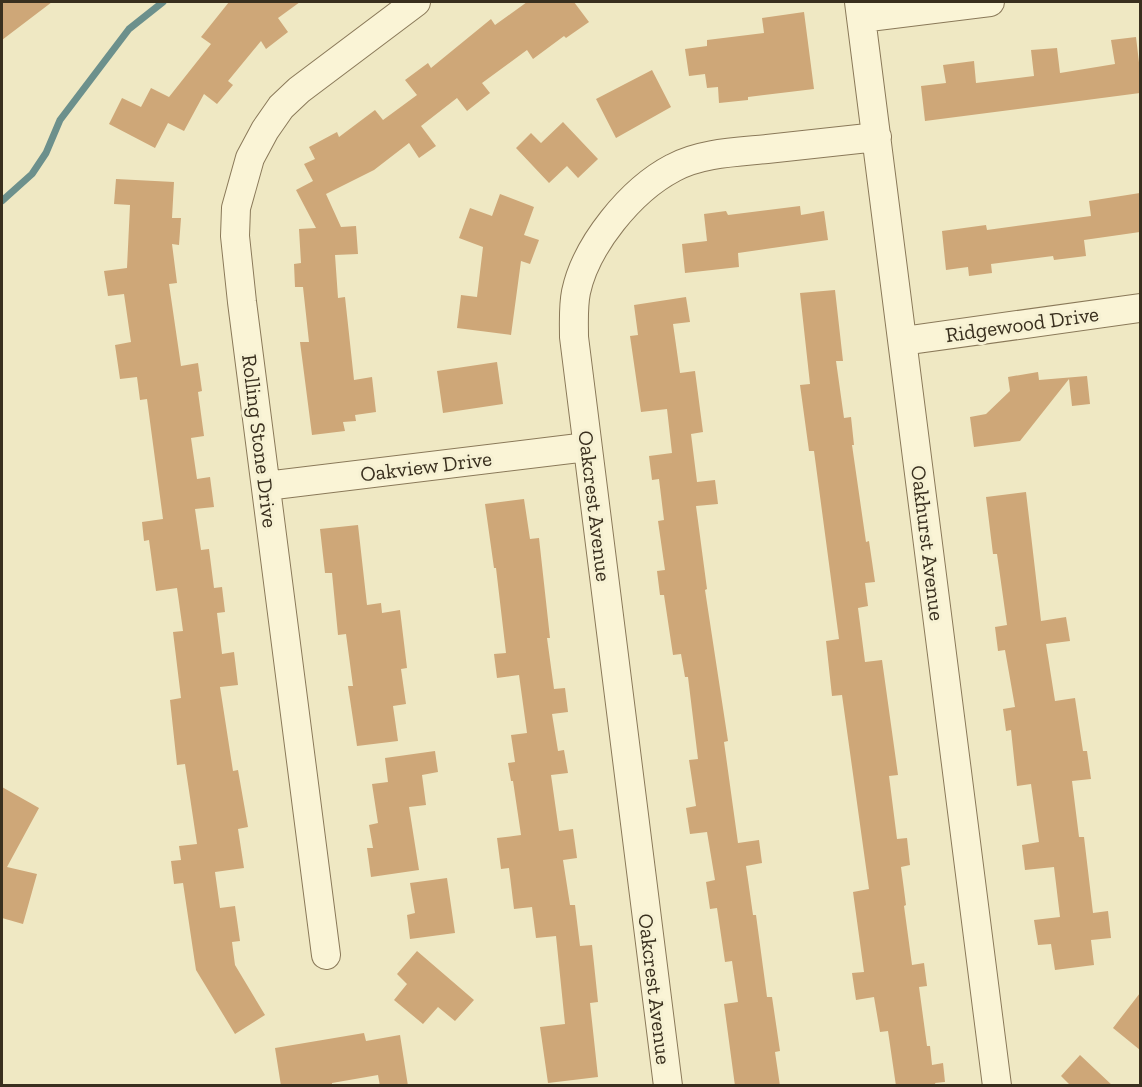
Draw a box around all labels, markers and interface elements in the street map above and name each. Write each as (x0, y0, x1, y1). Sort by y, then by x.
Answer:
street label: Ridgewood Drive (944, 301, 1100, 347)
street label: Rolling Stone Drive (237, 353, 283, 529)
street label: Oakcrest Avenue (573, 429, 617, 583)
street label: Oakview Drive (359, 446, 493, 486)
street label: Oakhurst Avenue (906, 464, 950, 622)
street label: Oakcrest Avenue (633, 912, 677, 1066)

